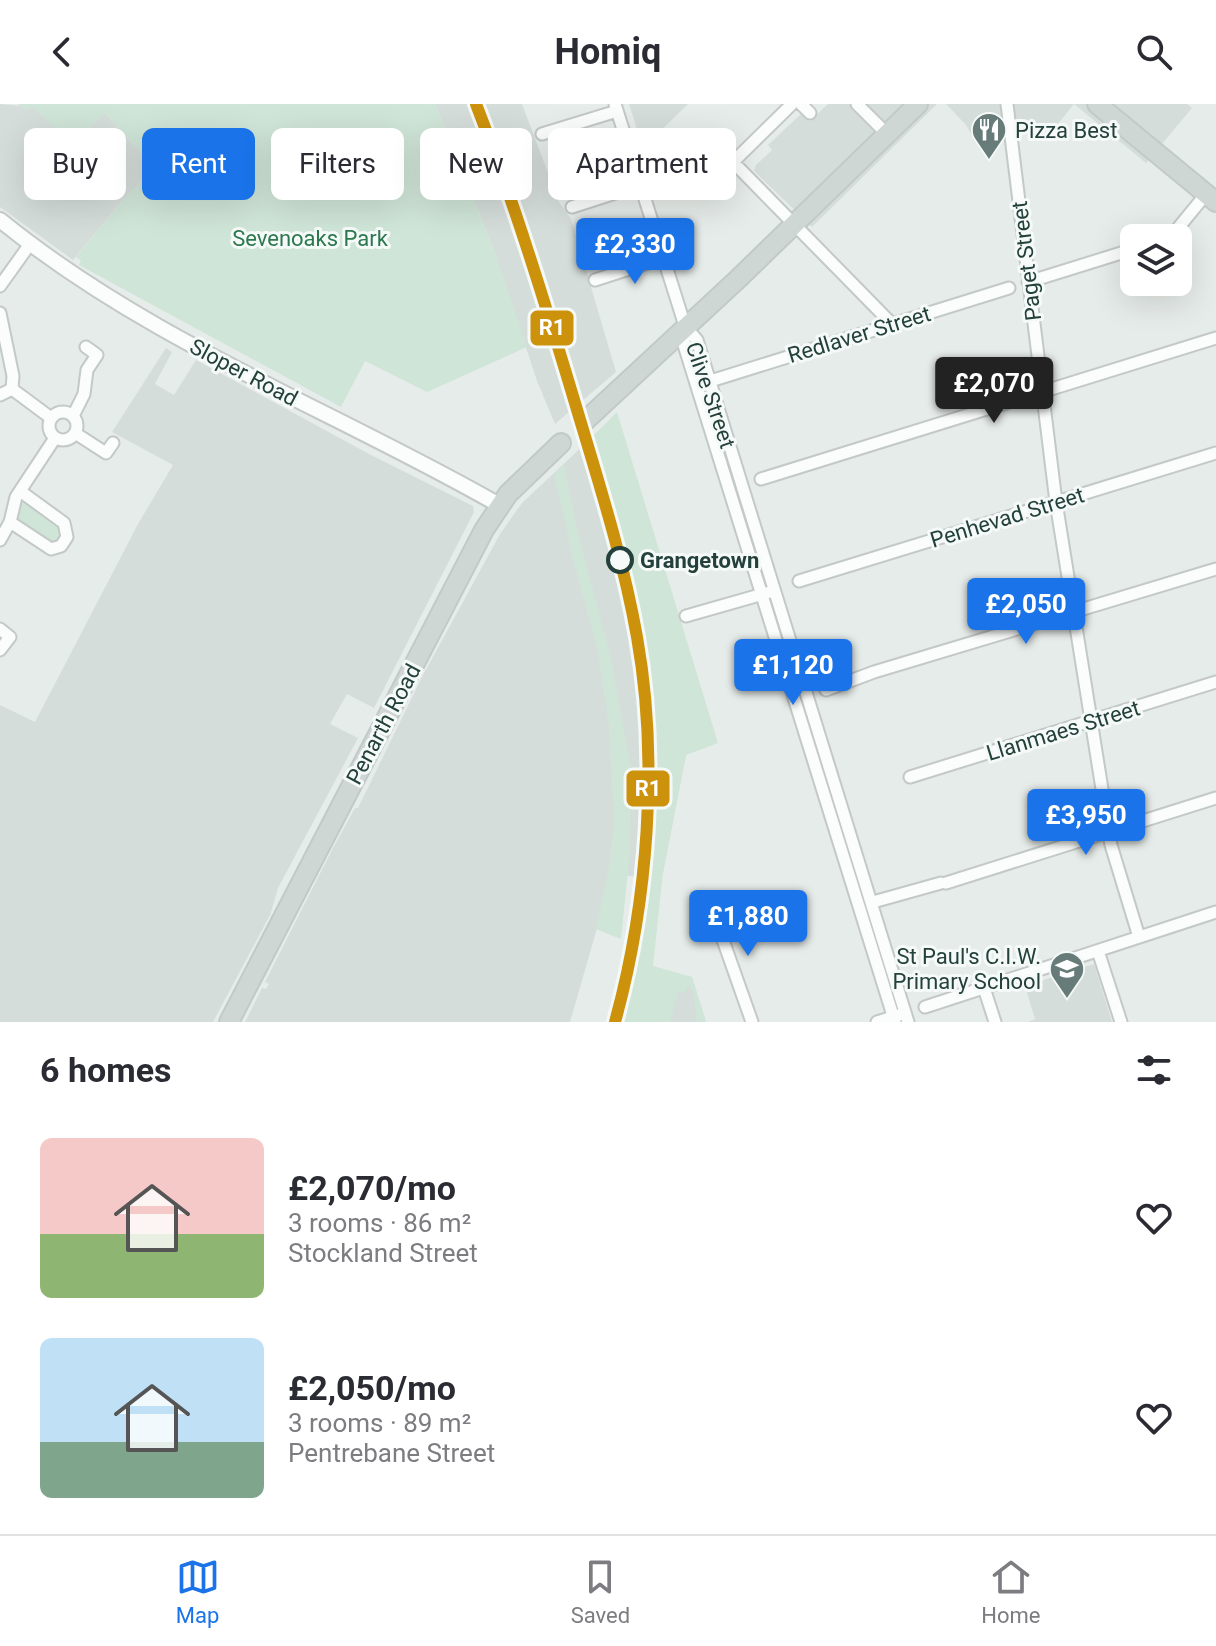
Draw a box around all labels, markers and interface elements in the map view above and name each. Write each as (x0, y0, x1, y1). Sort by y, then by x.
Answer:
icon: back (40, 30, 84, 74)
icon: search (1132, 30, 1176, 74)
text: Homiq (555, 31, 661, 73)
restaurant icon: Pizza Best (970, 111, 1008, 161)
place label: Pizza Best (1015, 118, 1117, 143)
chip: Buy (24, 128, 126, 200)
chip: Rent (142, 128, 255, 200)
chip: Filters (271, 128, 404, 200)
chip: New (420, 128, 532, 200)
chip: Apartment (548, 128, 736, 200)
street label: Paget Street (1007, 200, 1046, 322)
pin: £2,330 (570, 218, 700, 286)
map controls (1120, 224, 1192, 296)
button: layers (1120, 224, 1192, 296)
park label: Sevenoaks Park (232, 226, 389, 251)
text: £2,330 (594, 229, 676, 259)
street label: Redlaver Street (785, 301, 934, 368)
line badge: R1 (529, 309, 575, 347)
text: R1 (539, 315, 565, 340)
street label: Sloper Road (186, 334, 302, 411)
street label: Clive Street (681, 339, 740, 452)
pin: £2,070 (929, 357, 1059, 425)
text: £2,070 (953, 368, 1035, 398)
street label: Penhevad Street (927, 482, 1087, 553)
marker: Grangetown (607, 547, 633, 573)
place label: Grangetown (640, 548, 759, 573)
pin: £2,050 (961, 578, 1091, 646)
text: £2,050 (985, 589, 1067, 619)
pin: £1,120 (728, 639, 858, 707)
text: £1,120 (752, 650, 834, 680)
street label: Penarth Road (341, 660, 426, 789)
street label: Llanmaes Street (983, 695, 1143, 766)
line badge: R1 (625, 769, 671, 808)
text: R1 (635, 776, 661, 801)
pin: £3,950 (1021, 789, 1151, 857)
text: £3,950 (1045, 800, 1127, 830)
pin: £1,880 (683, 890, 813, 958)
text: £1,880 (707, 901, 789, 931)
place label: St Paul's C.I.W. Primary School (892, 944, 1041, 994)
school or university icon: St Paul's C.I.W. Primary School (1048, 950, 1086, 1000)
icon: filters (1132, 1048, 1176, 1092)
text: 6 homes (40, 1050, 171, 1090)
text: £2,070/mo (288, 1168, 456, 1208)
icon: home (104, 1170, 200, 1266)
icon: heart (1132, 1196, 1176, 1240)
text: 3 rooms · 86 m² (288, 1208, 471, 1238)
text: Stockland Street (288, 1238, 478, 1268)
text: £2,050/mo (288, 1368, 456, 1408)
icon: home (104, 1370, 200, 1466)
icon: heart (1132, 1396, 1176, 1440)
text: 3 rooms · 89 m² (288, 1408, 471, 1438)
text: Pentrebane Street (288, 1438, 495, 1468)
tab: Map (176, 1555, 220, 1628)
tab: Saved (571, 1555, 630, 1628)
tab: Home (981, 1555, 1040, 1628)

